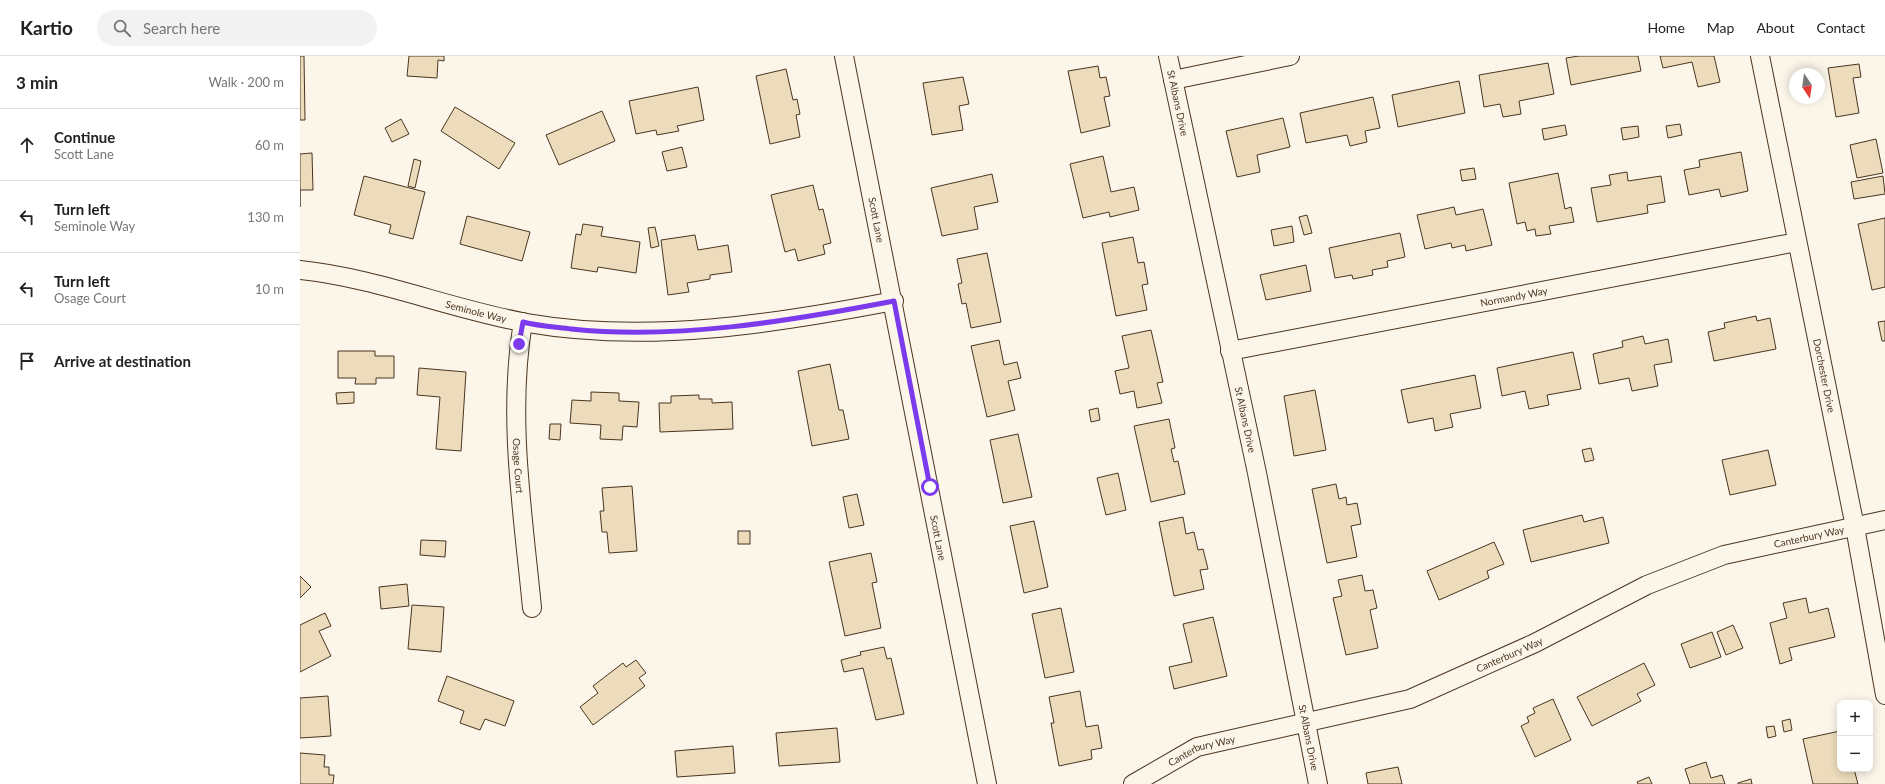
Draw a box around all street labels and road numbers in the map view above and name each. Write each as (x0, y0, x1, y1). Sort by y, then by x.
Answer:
street label: St Albans Drive (1165, 69, 1191, 137)
street label: Scott Lane (866, 196, 887, 244)
street label: Normandy Way (1479, 284, 1549, 309)
street label: Seminole Way (444, 298, 508, 325)
street label: Dorchester Drive (1811, 337, 1838, 414)
street label: St Albans Drive (1233, 386, 1259, 454)
street label: Osage Court (511, 438, 526, 494)
street label: Scott Lane (928, 514, 949, 562)
street label: Canterbury Way (1773, 523, 1846, 550)
street label: Canterbury Way (1474, 634, 1545, 675)
street label: St Albans Drive (1297, 703, 1321, 772)
street label: Canterbury Way (1166, 732, 1237, 769)

